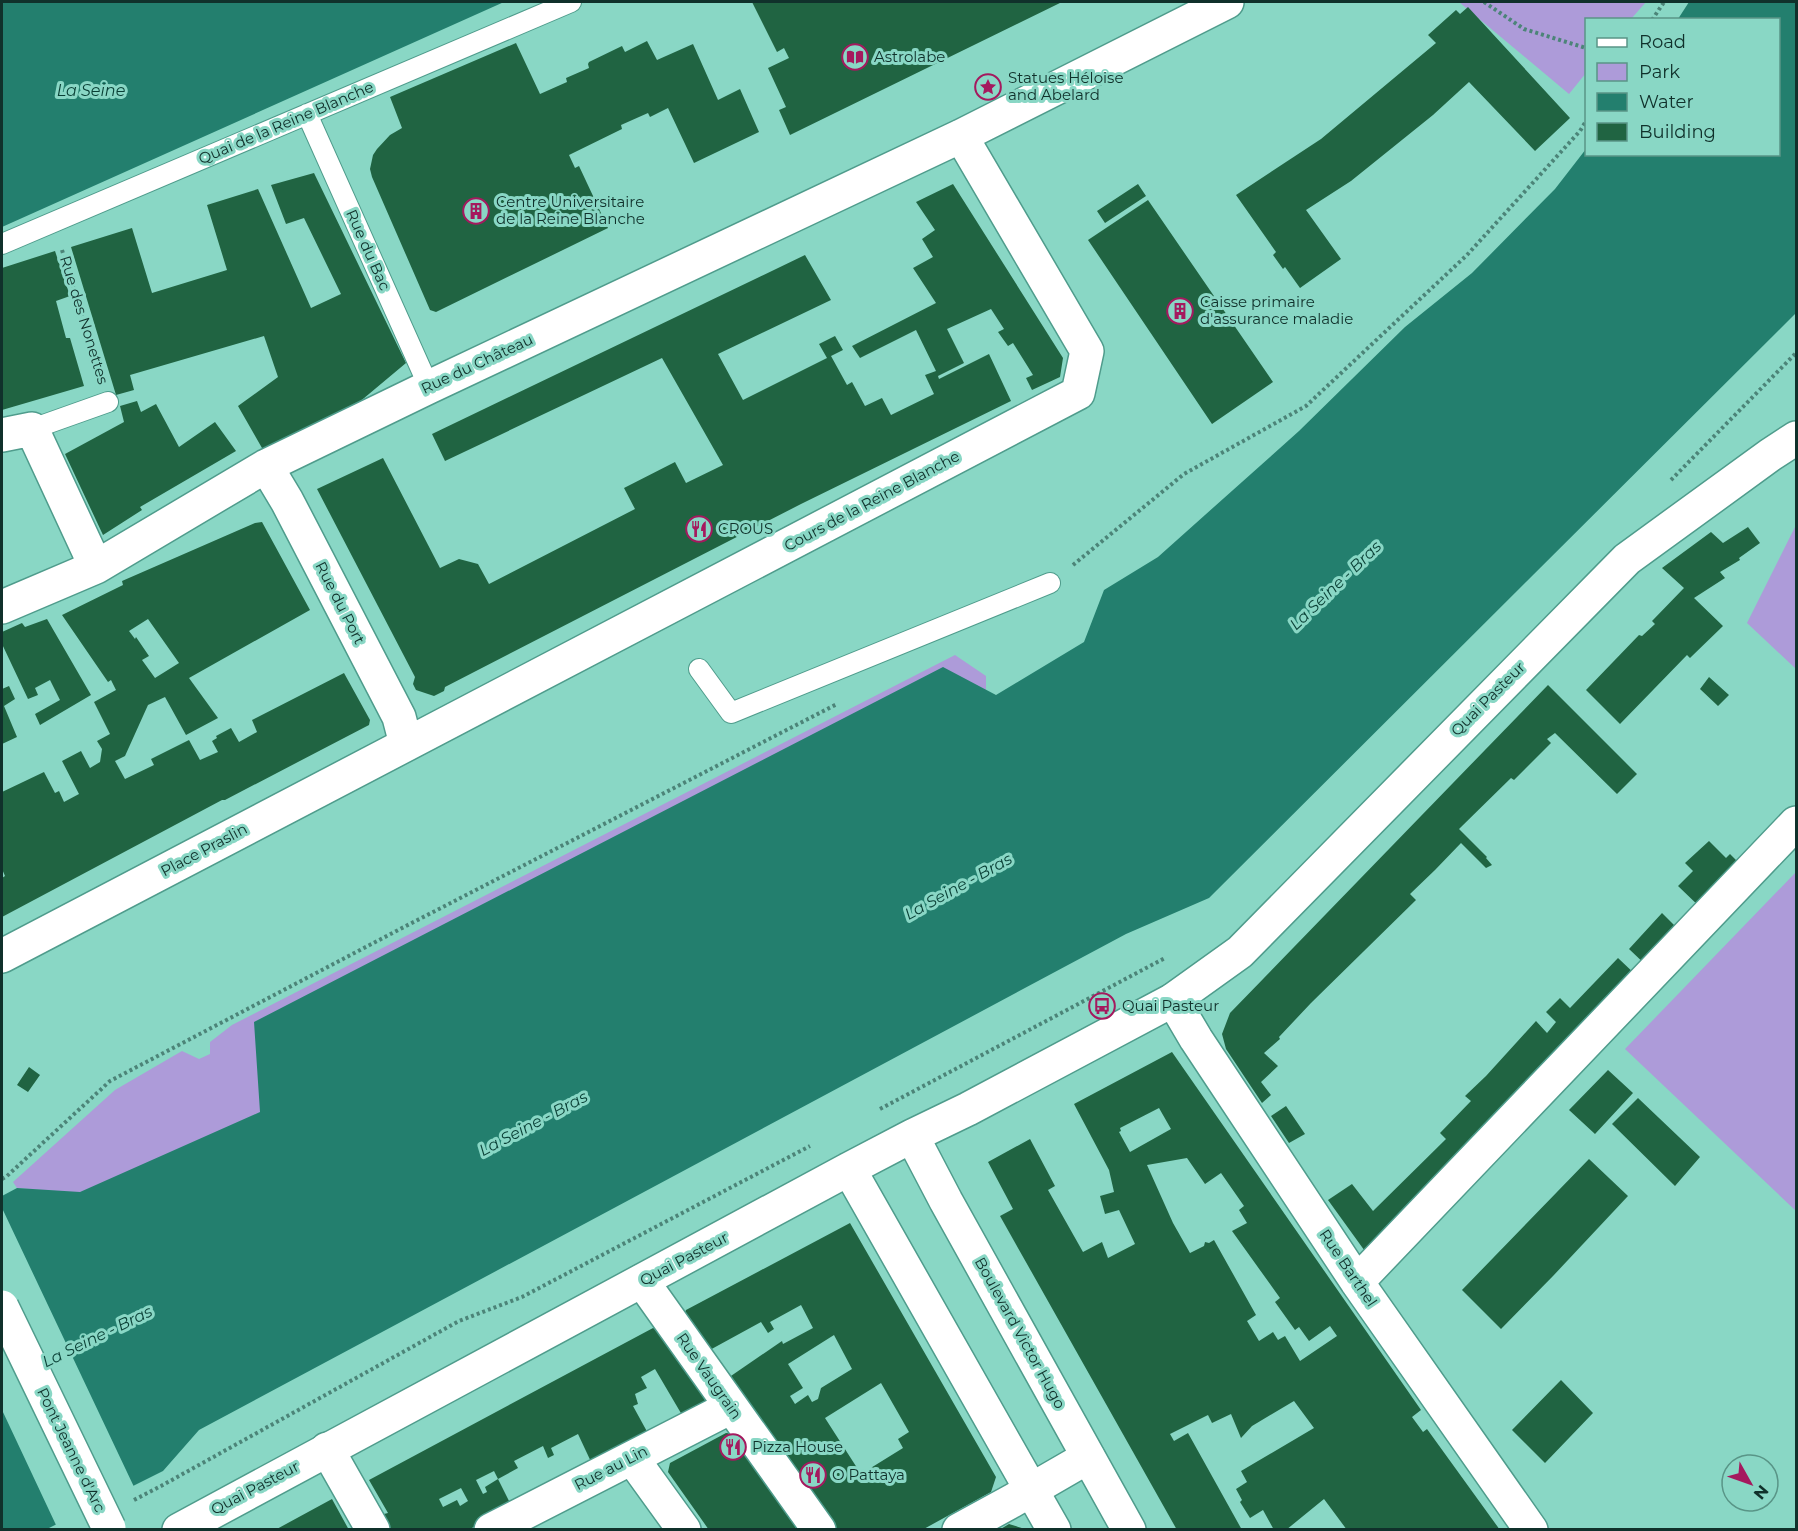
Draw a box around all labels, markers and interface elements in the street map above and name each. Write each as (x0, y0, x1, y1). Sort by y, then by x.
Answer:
legend (1585, 18, 1780, 156)
text: Road (1639, 31, 1686, 53)
library icon: Astrolabe (840, 42, 870, 72)
place label: Astrolabe (874, 47, 945, 66)
text: Park (1639, 61, 1680, 83)
place label: Statues Héloise and Abelard (1008, 68, 1123, 104)
place icon: Statues Héloise and Abelard (973, 72, 1003, 102)
street label: Quai de la Reine Blanche (195, 77, 376, 168)
water label: La Seine (57, 81, 125, 100)
text: Water (1639, 91, 1694, 113)
text: Building (1639, 121, 1716, 143)
place label: Centre Universitaire de la Reine Blanche (496, 192, 645, 228)
building icon: Centre Universitaire de la Reine Blanche (461, 196, 491, 226)
street label: Rue du Bac (342, 206, 395, 293)
street label: Rue des Nonettes (56, 253, 113, 386)
place label: Caisse primaire d'assurance maladie (1200, 292, 1353, 328)
building icon: Caisse primaire d'assurance maladie (1165, 296, 1195, 326)
street label: Rue du Château (418, 329, 536, 398)
street label: Cours de la Reine Blanche (781, 446, 963, 555)
restaurant icon: CROUS (684, 514, 714, 544)
place label: CROUS (718, 519, 773, 538)
water label: La Seine - Bras (1286, 537, 1385, 634)
street label: Rue du Port (311, 558, 369, 647)
street label: Quai Pasteur (1447, 658, 1529, 740)
street label: Place Praslin (157, 819, 250, 880)
water label: La Seine - Bras (901, 849, 1016, 924)
bus stop icon: Quai Pasteur (1087, 991, 1117, 1021)
place label: Quai Pasteur (1122, 996, 1219, 1015)
water label: La Seine - Bras (476, 1087, 591, 1160)
street label: Rue Barthel (1315, 1225, 1381, 1310)
street label: Quai Pasteur (636, 1227, 731, 1290)
street label: Boulevard Victor Hugo (971, 1254, 1070, 1412)
water label: La Seine - Bras (39, 1302, 156, 1371)
street label: Rue Vaugrain (673, 1329, 746, 1423)
street label: Pont Jeanne d'Arc (33, 1384, 110, 1515)
restaurant icon: Pizza House (718, 1432, 748, 1462)
place label: Pizza House (752, 1437, 843, 1456)
street label: Rue au Lin (571, 1441, 651, 1494)
north arrow (1720, 1453, 1780, 1513)
street label: Quai Pasteur (207, 1456, 302, 1519)
restaurant icon: O Pattaya (798, 1460, 828, 1490)
place label: O Pattaya (832, 1465, 905, 1484)
text: N (1750, 1481, 1773, 1503)

